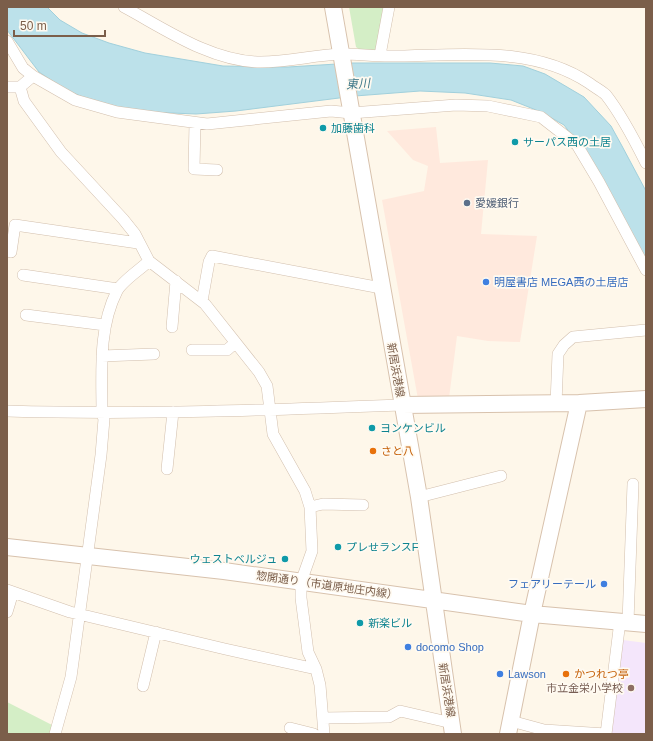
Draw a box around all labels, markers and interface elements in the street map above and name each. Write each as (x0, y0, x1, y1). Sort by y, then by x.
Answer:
scale bar (14, 12, 105, 38)
text: 50 m (20, 19, 47, 33)
water label: 東川 (346, 76, 372, 92)
place label: 加藤歯科 (331, 122, 375, 134)
marker: 加藤歯科 (318, 123, 328, 133)
place label: サーパス西の土居 (523, 136, 611, 148)
marker: サーパス西の土居 (510, 137, 520, 147)
place label: 愛媛銀行 (475, 197, 519, 209)
marker: 愛媛銀行 (462, 198, 472, 208)
place label: 明屋書店 MEGA西の土居店 (494, 276, 628, 288)
marker: 明屋書店 MEGA西の土居店 (481, 277, 491, 287)
street label: 新居浜港線 (385, 342, 407, 398)
place label: ヨンケンビル (380, 422, 446, 434)
marker: ヨンケンビル (367, 423, 377, 433)
place label: さと八 (381, 445, 414, 457)
marker: さと八 (368, 446, 378, 456)
place label: プレせランスF (346, 541, 419, 553)
marker: プレせランスF (333, 542, 343, 552)
place label: ウェストベルジュ (190, 553, 277, 565)
marker: ウェストベルジュ (280, 554, 290, 564)
street label: 惣開通り（市道原地庄内線） (255, 569, 399, 601)
place label: フェアリーテール (508, 578, 596, 590)
marker: フェアリーテール (599, 579, 609, 589)
place label: 新楽ビル (368, 617, 412, 629)
marker: 新楽ビル (355, 618, 365, 628)
place label: docomo Shop (416, 641, 484, 653)
marker: docomo Shop (403, 642, 413, 652)
street label: 新居浜港線 (437, 662, 457, 718)
place label: Lawson (508, 668, 546, 680)
place label: かつれつ亭 (574, 668, 629, 680)
marker: Lawson (495, 669, 505, 679)
marker: かつれつ亭 (561, 669, 571, 679)
place label: 市立金栄小学校 (546, 682, 623, 694)
marker: 市立金栄小学校 (626, 683, 636, 693)

